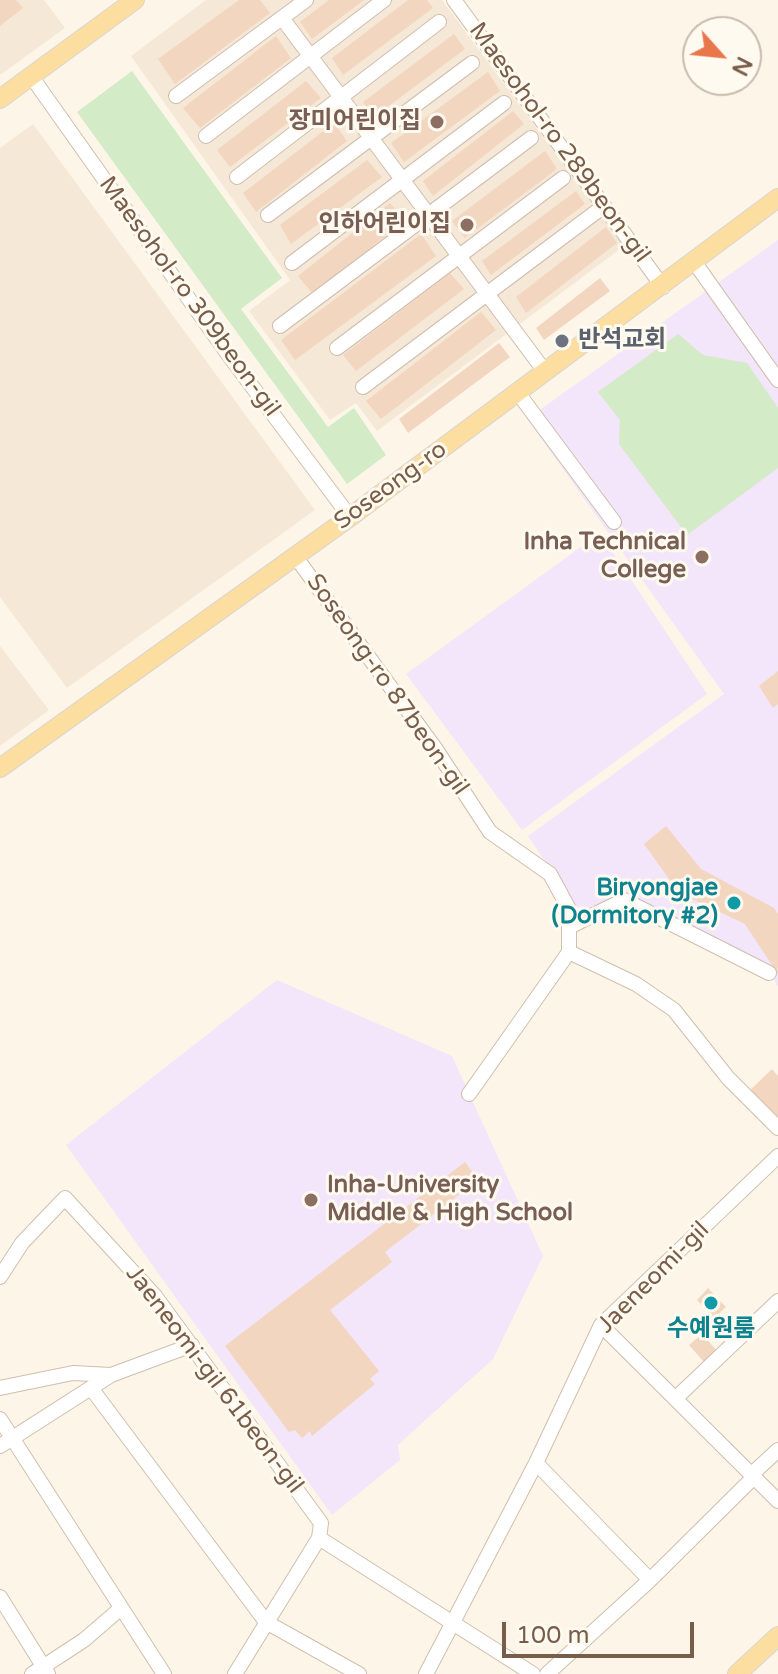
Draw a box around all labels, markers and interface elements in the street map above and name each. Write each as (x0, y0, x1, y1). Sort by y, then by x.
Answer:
north arrow (682, 16, 762, 96)
street label: Maesohol-ro 289beon-gil (462, 17, 656, 269)
text: N (726, 52, 757, 80)
place label: 장미어린이집 (289, 108, 421, 136)
marker: 장미어린이집 (428, 113, 446, 131)
street label: Maesohol-ro 309beon-gil (92, 171, 286, 423)
place label: 인하어린이집 (319, 211, 451, 239)
marker: 인하어린이집 (458, 216, 476, 234)
place label: 반석교회 (578, 327, 666, 355)
marker: 반석교회 (553, 332, 571, 350)
street label: Soseong-ro (329, 436, 453, 536)
place label: Inha Technical College (524, 529, 686, 585)
marker: Inha Technical College (693, 548, 711, 566)
street label: Soseong-ro 87beon-gil (300, 569, 474, 801)
place label: Biryongjae (Dormitory #2) (552, 875, 718, 931)
marker: Biryongjae (Dormitory #2) (725, 894, 743, 912)
place label: Inha-University Middle & High School (327, 1172, 573, 1228)
marker: Inha-University Middle & High School (302, 1191, 320, 1209)
street label: Jaeneomi-gil (592, 1216, 716, 1340)
street label: Jaeneomi-gil 61beon-gil (119, 1261, 309, 1499)
marker: 수예원룸 (702, 1294, 720, 1312)
place label: 수예원룸 (667, 1316, 755, 1344)
scale bar (506, 1606, 698, 1656)
text: 100 m (516, 1621, 590, 1650)

